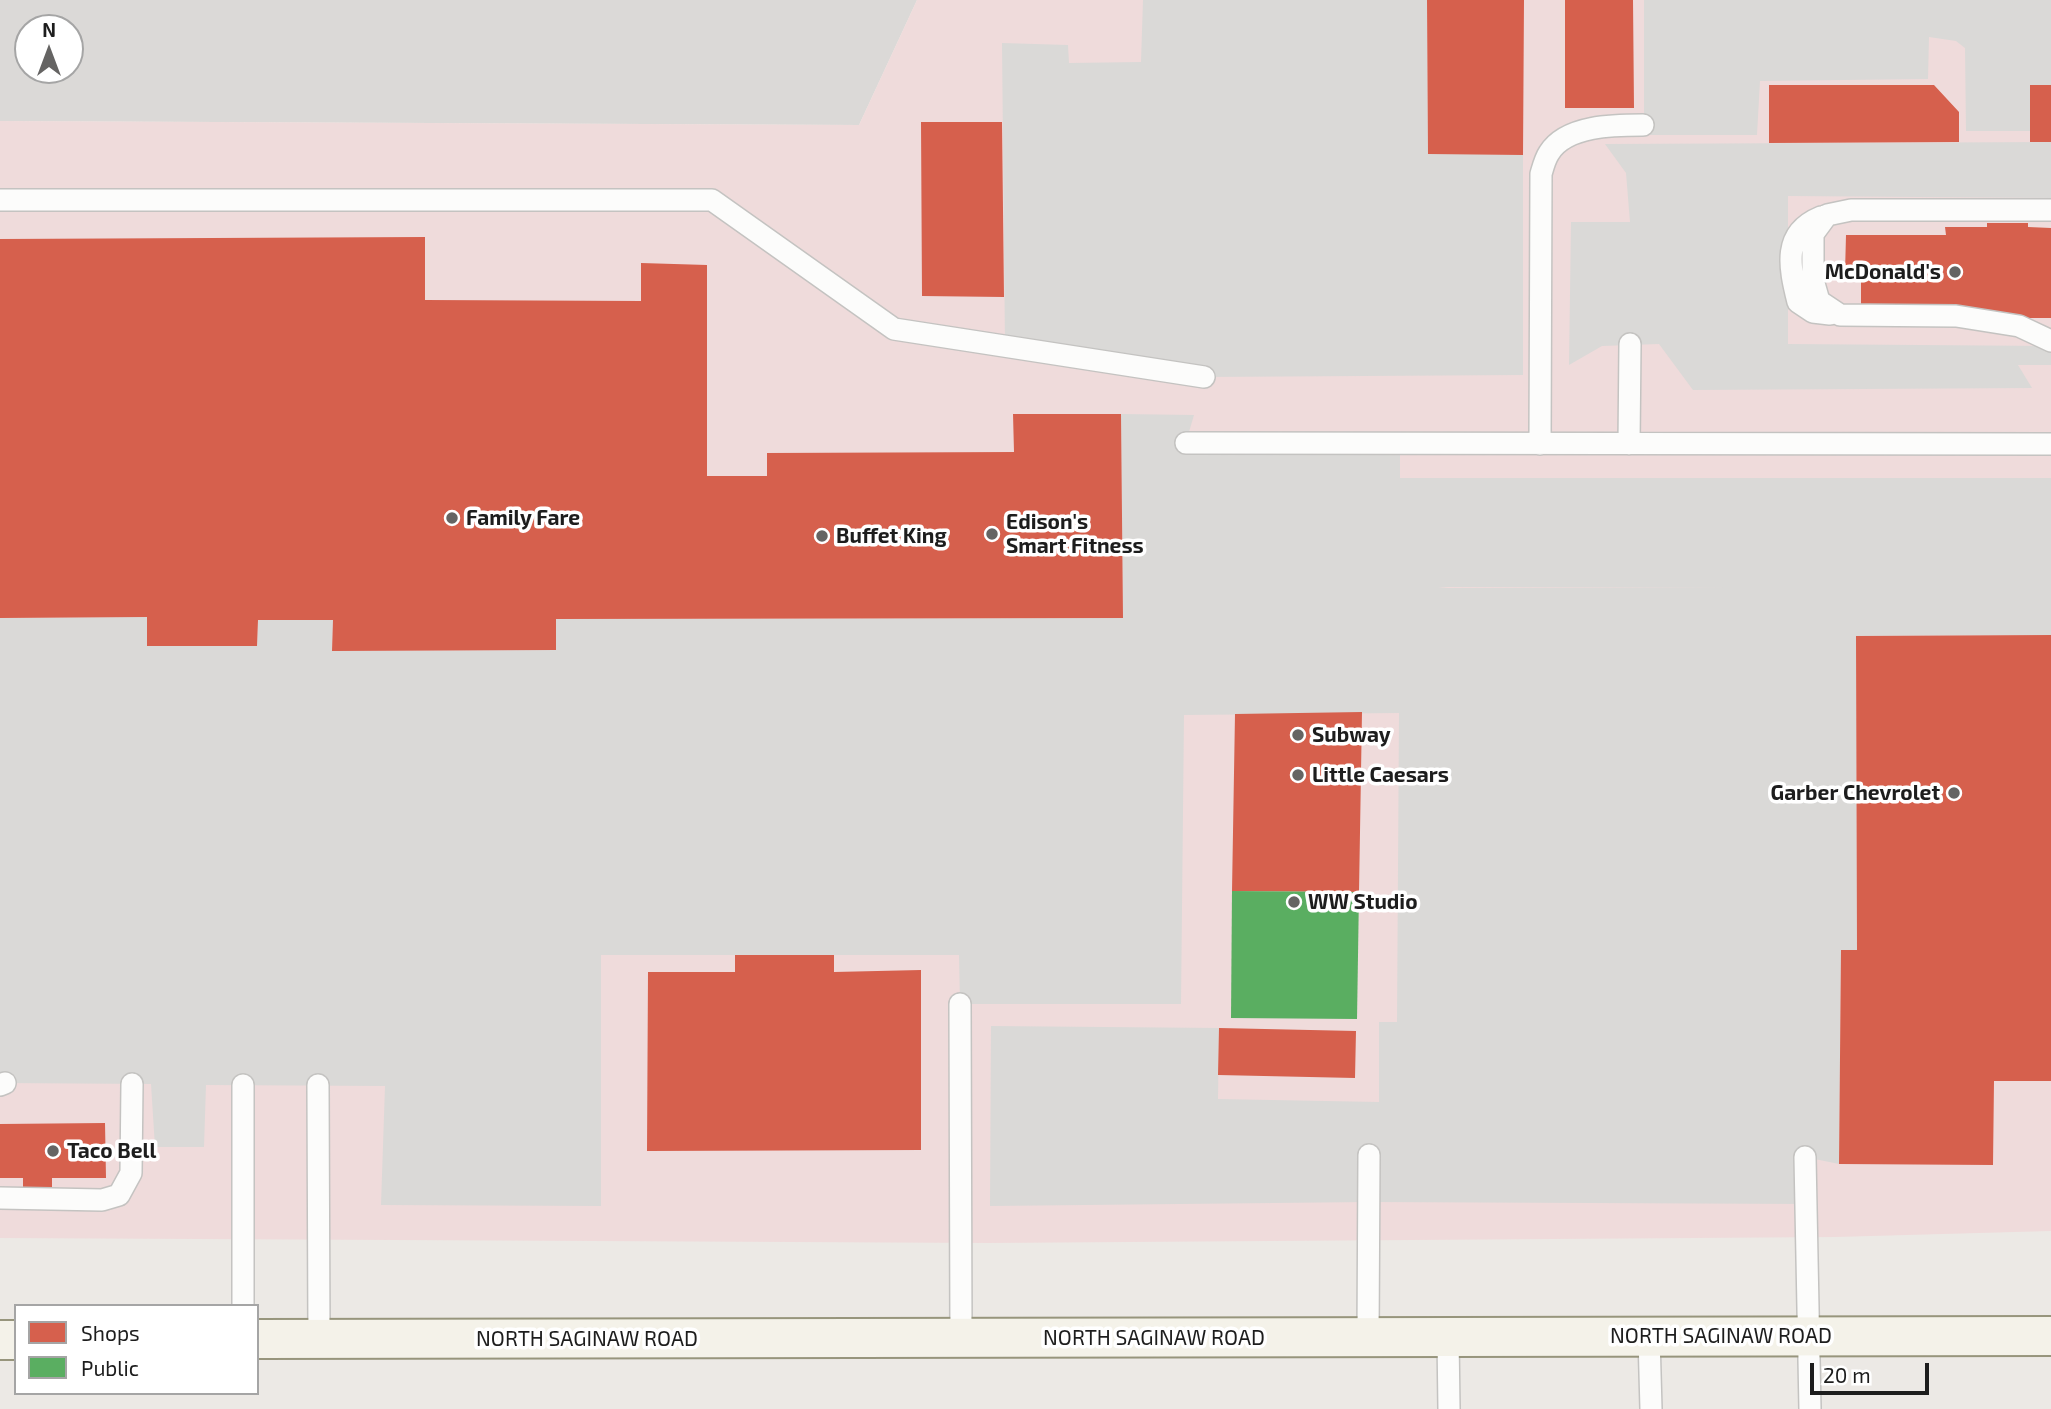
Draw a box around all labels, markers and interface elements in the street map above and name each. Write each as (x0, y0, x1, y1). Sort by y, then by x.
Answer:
north arrow (14, 14, 84, 84)
text: N (42, 18, 56, 41)
place label: McDonald's (1825, 259, 1941, 285)
marker: McDonald's (1947, 264, 1963, 280)
place label: Family Fare (466, 505, 580, 531)
place label: Edison's Smart Fitness (1006, 509, 1144, 559)
marker: Family Fare (444, 510, 460, 526)
place label: Buffet King (836, 523, 947, 549)
marker: Edison's Smart Fitness (984, 526, 1000, 542)
marker: Buffet King (814, 528, 830, 544)
place label: Subway (1312, 722, 1391, 748)
marker: Subway (1290, 727, 1306, 743)
place label: Little Caesars (1312, 762, 1449, 788)
marker: Little Caesars (1290, 767, 1306, 783)
place label: Garber Chevrolet (1771, 780, 1940, 806)
marker: Garber Chevrolet (1946, 785, 1962, 801)
place label: WW Studio (1308, 889, 1418, 915)
marker: WW Studio (1286, 894, 1302, 910)
place label: Taco Bell (67, 1138, 156, 1164)
marker: Taco Bell (45, 1143, 61, 1159)
legend (14, 1304, 259, 1395)
text: Shops (81, 1320, 140, 1345)
street label: NORTH SAGINAW ROAD (1610, 1323, 1832, 1349)
street label: NORTH SAGINAW ROAD (1043, 1325, 1265, 1351)
street label: NORTH SAGINAW ROAD (476, 1326, 698, 1352)
scale bar (1813, 1350, 1932, 1394)
text: Public (81, 1355, 139, 1380)
text: 20 m (1823, 1362, 1871, 1387)

